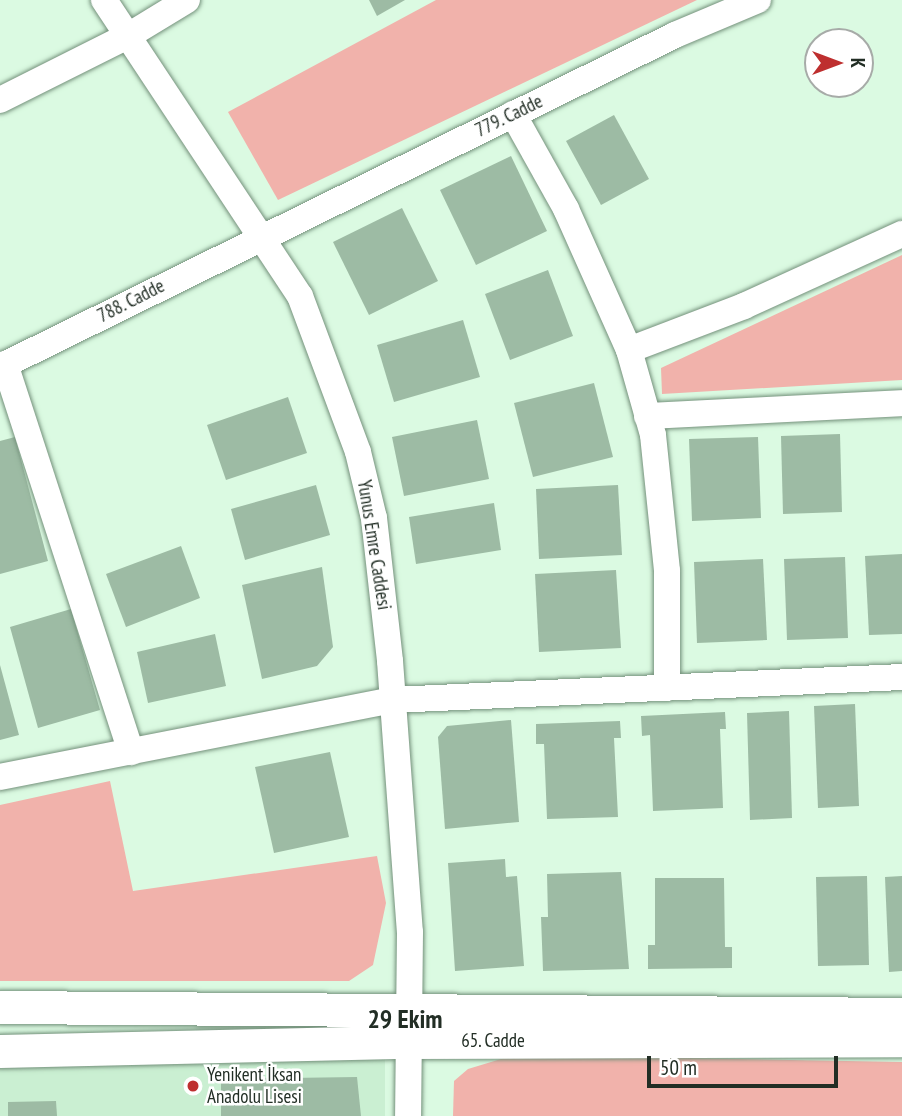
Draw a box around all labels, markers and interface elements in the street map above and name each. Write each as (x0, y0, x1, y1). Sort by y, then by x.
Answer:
north arrow (804, 28, 874, 98)
text: K (846, 58, 870, 68)
street label: 779. Cadde (471, 90, 547, 142)
street label: 788. Cadde (93, 274, 169, 328)
street label: Yunus Emre Caddesi (352, 478, 396, 612)
district label: 29 Ekim (367, 1003, 443, 1035)
street label: 65. Cadde (461, 1030, 525, 1052)
scale bar (650, 1042, 841, 1086)
text: 50 m (660, 1054, 697, 1081)
place label: Yenikent İksan Anadolu Lisesi (207, 1064, 302, 1108)
marker: Yenikent İksan Anadolu Lisesi (185, 1078, 201, 1094)

